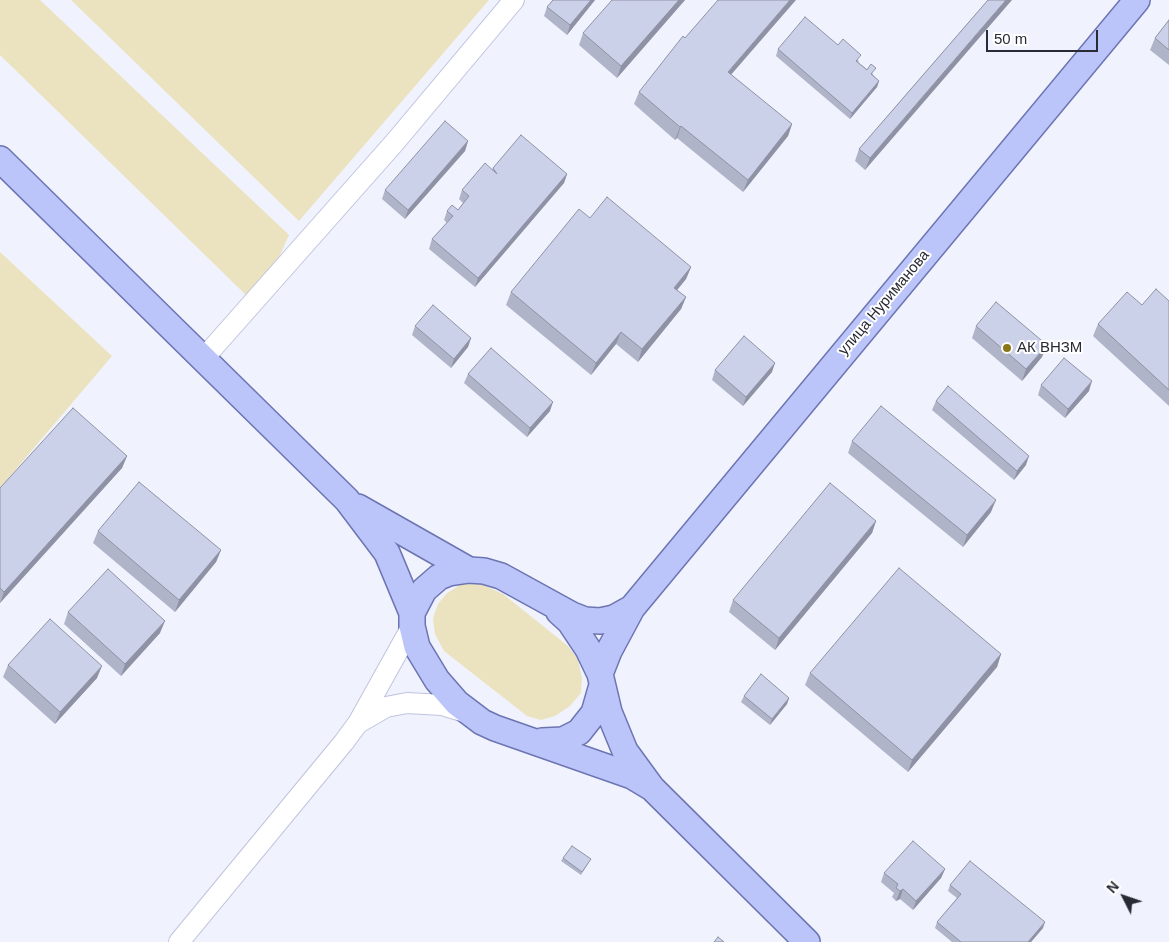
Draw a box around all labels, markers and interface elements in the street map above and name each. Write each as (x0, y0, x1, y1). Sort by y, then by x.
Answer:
scale bar (989, 20, 1102, 52)
text: 50 m (994, 30, 1027, 47)
street label: улица Нуриманова (835, 247, 933, 359)
place label: АК ВНЗМ (1017, 339, 1082, 357)
marker: АК ВНЗМ (1001, 342, 1013, 354)
north arrow (1099, 872, 1149, 922)
text: N (1103, 878, 1122, 896)

